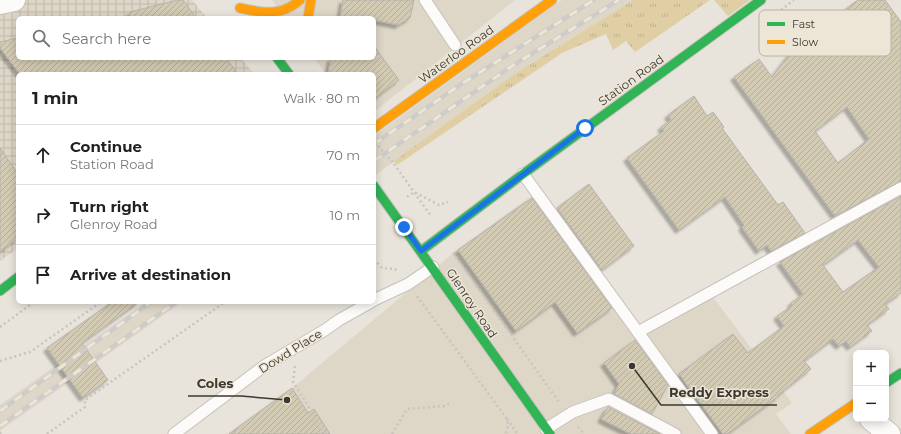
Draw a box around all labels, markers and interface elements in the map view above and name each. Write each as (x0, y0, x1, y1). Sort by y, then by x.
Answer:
legend (759, 10, 891, 56)
search box (16, 16, 376, 60)
text: Fast (792, 17, 816, 31)
street label: Waterloo Road (416, 22, 496, 86)
icon: search (30, 27, 52, 49)
text: Search here (62, 29, 151, 48)
text: Slow (792, 35, 818, 49)
street label: Station Road (595, 51, 667, 109)
text: 1 min (32, 88, 78, 108)
text: Walk · 80 m (283, 90, 360, 106)
route start (576, 119, 594, 137)
text: Continue (70, 137, 142, 156)
icon: ahead (32, 144, 54, 166)
text: 70 m (327, 147, 360, 163)
text: Station Road (70, 156, 154, 172)
text: Turn right (70, 197, 149, 216)
icon: right (32, 204, 54, 226)
text: 10 m (330, 207, 360, 223)
text: Glenroy Road (70, 216, 158, 232)
route end (395, 218, 413, 236)
icon: arrive (32, 264, 54, 286)
text: Arrive at destination (70, 265, 231, 284)
street label: Glenroy Road (443, 265, 501, 341)
street label: Dowd Place (256, 326, 324, 376)
map controls (853, 350, 889, 422)
button: + (853, 350, 889, 386)
callout: Coles (188, 371, 241, 396)
text: Coles (197, 375, 233, 391)
callout: Reddy Express (661, 380, 777, 405)
text: Reddy Express (669, 384, 769, 400)
button: − (853, 386, 889, 422)

